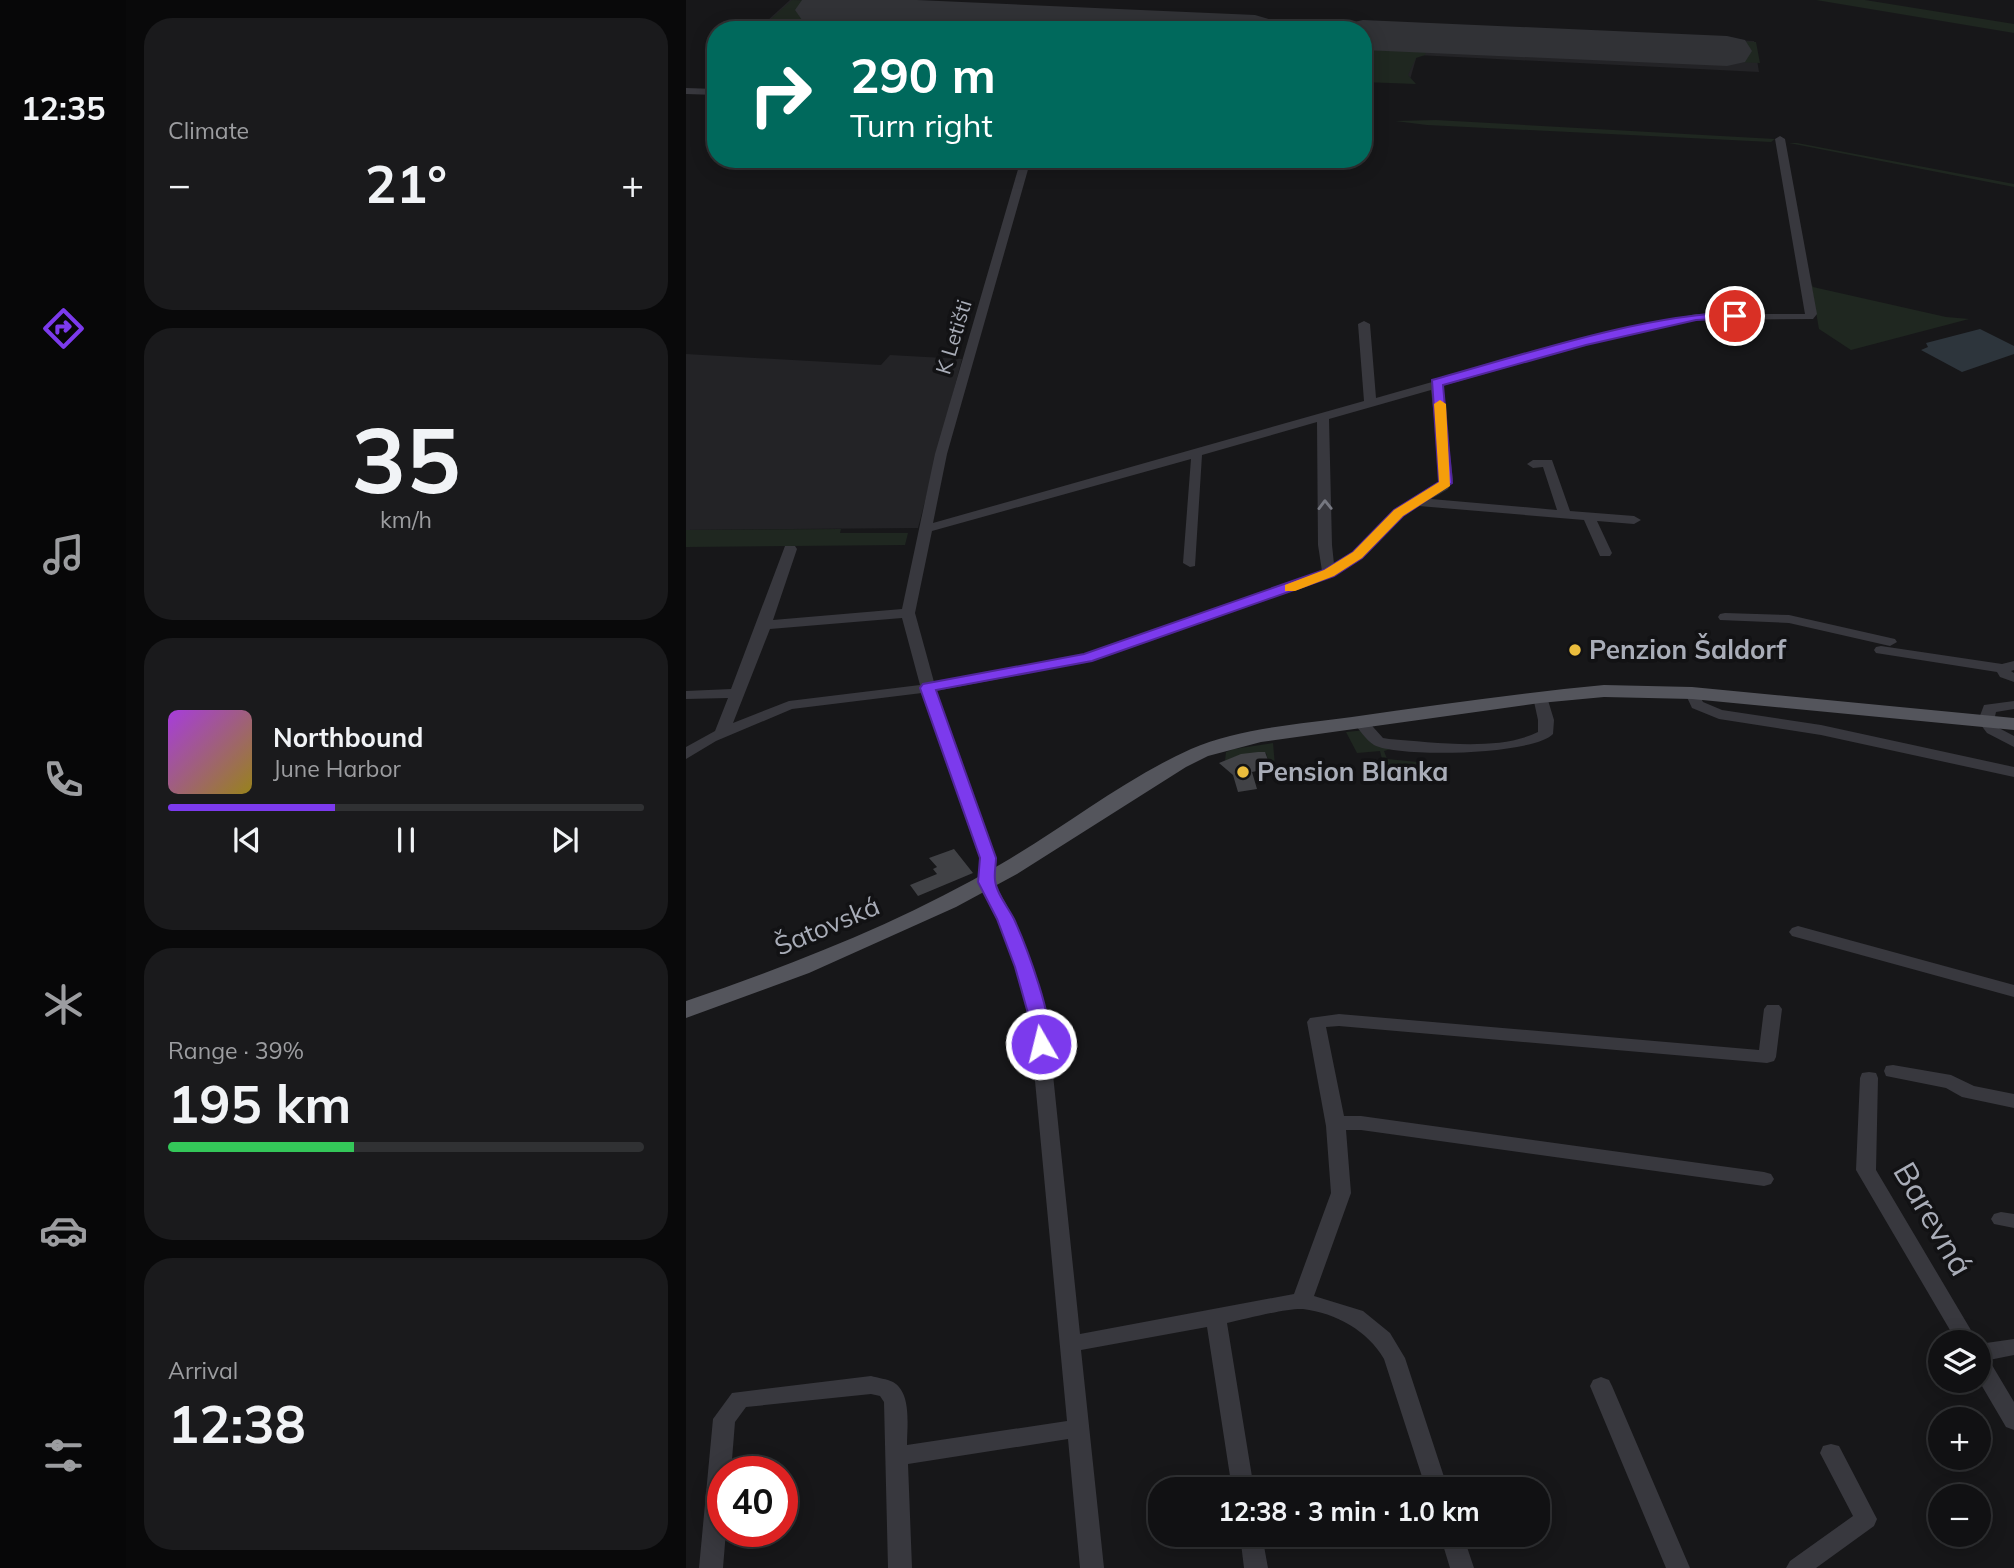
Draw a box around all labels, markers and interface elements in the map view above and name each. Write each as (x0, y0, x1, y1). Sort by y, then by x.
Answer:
text: 290 m (850, 44, 996, 105)
icon: right (735, 49, 826, 140)
text: 12:35 (21, 88, 105, 128)
text: Turn right (850, 105, 993, 145)
text: Climate (168, 116, 249, 145)
text: 21° (365, 151, 447, 216)
text: − (168, 160, 191, 208)
text: + (621, 160, 644, 208)
pin (1705, 286, 1765, 346)
street label: K Letišti (929, 296, 977, 377)
icon: arrive (1716, 297, 1754, 335)
icon: directions (39, 304, 88, 353)
text: 35 (351, 402, 461, 516)
one-way arrow (1317, 499, 1332, 510)
text: km/h (380, 505, 432, 534)
icon: music (39, 530, 88, 579)
place label: Penzion Šaldorf (1589, 633, 1786, 666)
marker: Penzion Šaldorf (1567, 642, 1583, 658)
text: Northbound (273, 721, 423, 754)
text: June Harbor (273, 754, 401, 783)
icon: phone (39, 755, 88, 804)
place label: Pension Blanka (1257, 755, 1448, 788)
marker: Pension Blanka (1235, 764, 1251, 780)
icon: previous (228, 821, 266, 859)
icon: pause (387, 821, 425, 859)
icon: next (546, 821, 584, 859)
street label: Šatovská (769, 889, 884, 962)
icon: climate (39, 980, 88, 1029)
position arrow (1004, 1007, 1078, 1081)
text: Range · 39% (168, 1036, 304, 1065)
text: 195 km (168, 1071, 351, 1136)
street label: Barevná (1885, 1155, 1982, 1282)
icon: car (39, 1206, 88, 1255)
map controls (1928, 1330, 1991, 1547)
button: layers (1928, 1330, 1991, 1393)
text: Arrival (168, 1356, 238, 1385)
text: 12:38 (168, 1391, 306, 1456)
button: + (1928, 1407, 1991, 1470)
icon: filters (39, 1431, 88, 1480)
speed limit sign: 40 (707, 1456, 798, 1547)
button: − (1928, 1484, 1991, 1547)
text: 12:38 · 3 min · 1.0 km (1218, 1495, 1480, 1528)

